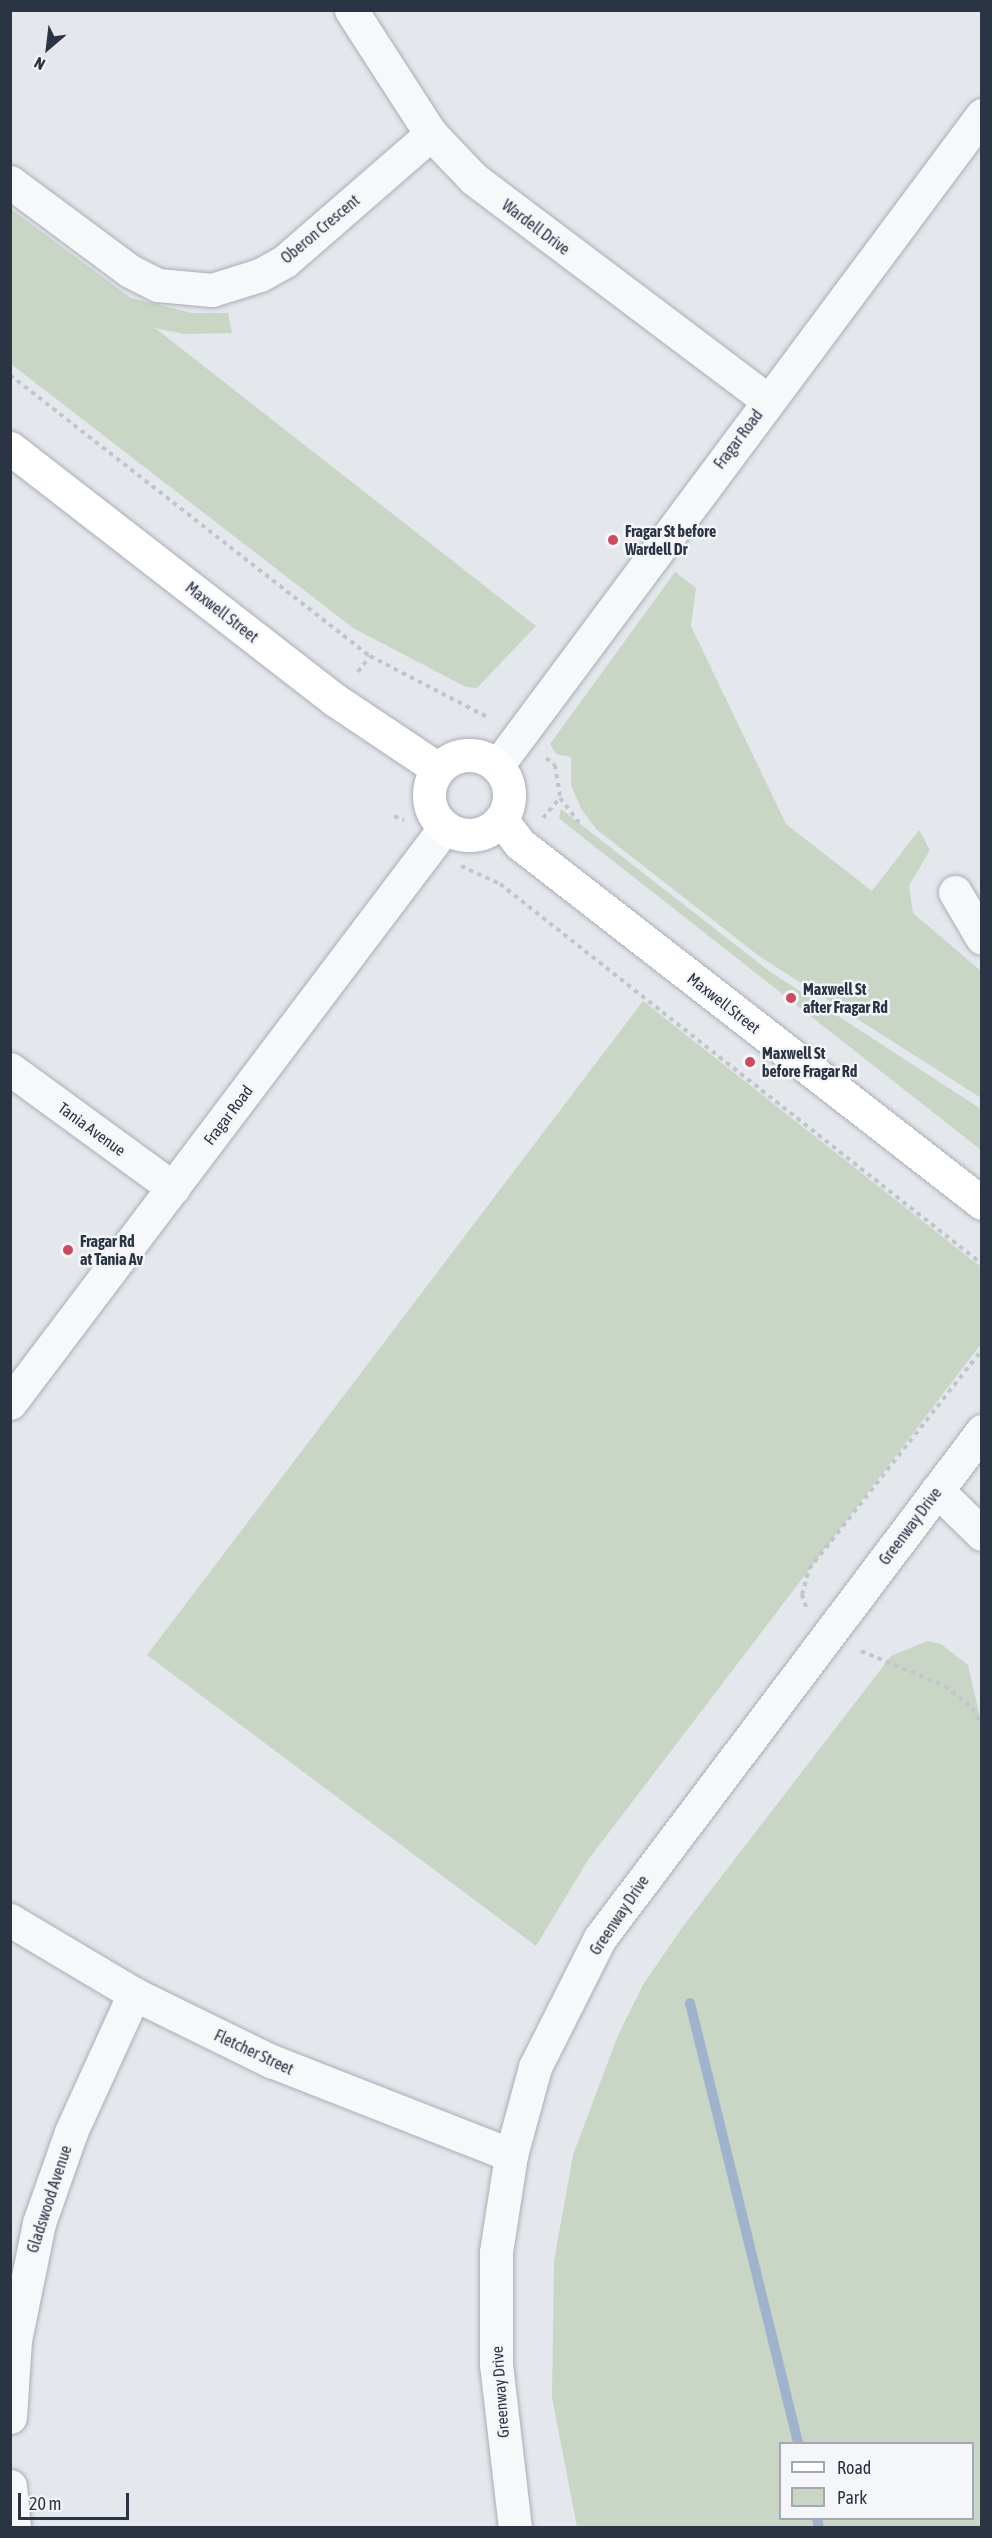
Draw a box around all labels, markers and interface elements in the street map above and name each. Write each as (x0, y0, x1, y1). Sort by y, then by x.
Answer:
north arrow (18, 18, 78, 78)
text: N (31, 54, 48, 74)
street label: Oberon Crescent (277, 191, 363, 267)
street label: Wardell Drive (498, 195, 574, 259)
street label: Fragar Road (709, 406, 767, 472)
place label: Fragar St before Wardell Dr (625, 521, 716, 559)
marker: Fragar St before Wardell Dr (606, 533, 620, 547)
street label: Maxwell Street (182, 578, 262, 646)
street label: Maxwell Street (684, 969, 764, 1037)
place label: Maxwell St after Fragar Rd (803, 979, 888, 1017)
marker: Maxwell St after Fragar Rd (784, 991, 798, 1005)
place label: Maxwell St before Fragar Rd (762, 1043, 857, 1081)
marker: Maxwell St before Fragar Rd (743, 1055, 757, 1069)
street label: Fragar Road (199, 1082, 257, 1148)
street label: Tania Avenue (55, 1098, 129, 1160)
place label: Fragar Rd at Tania Av (80, 1231, 143, 1269)
marker: Fragar Rd at Tania Av (61, 1243, 75, 1257)
street label: Greenway Drive (875, 1483, 945, 1569)
street label: Greenway Drive (585, 1871, 653, 1959)
street label: Fletcher Street (211, 2025, 297, 2079)
street label: Gladswood Avenue (23, 2143, 75, 2255)
street label: Greenway Drive (487, 2345, 513, 2439)
legend (779, 2442, 974, 2520)
text: Road (837, 2457, 871, 2478)
scale bar (21, 2481, 132, 2519)
text: Park (837, 2487, 867, 2508)
text: 20 m (29, 2493, 61, 2514)

